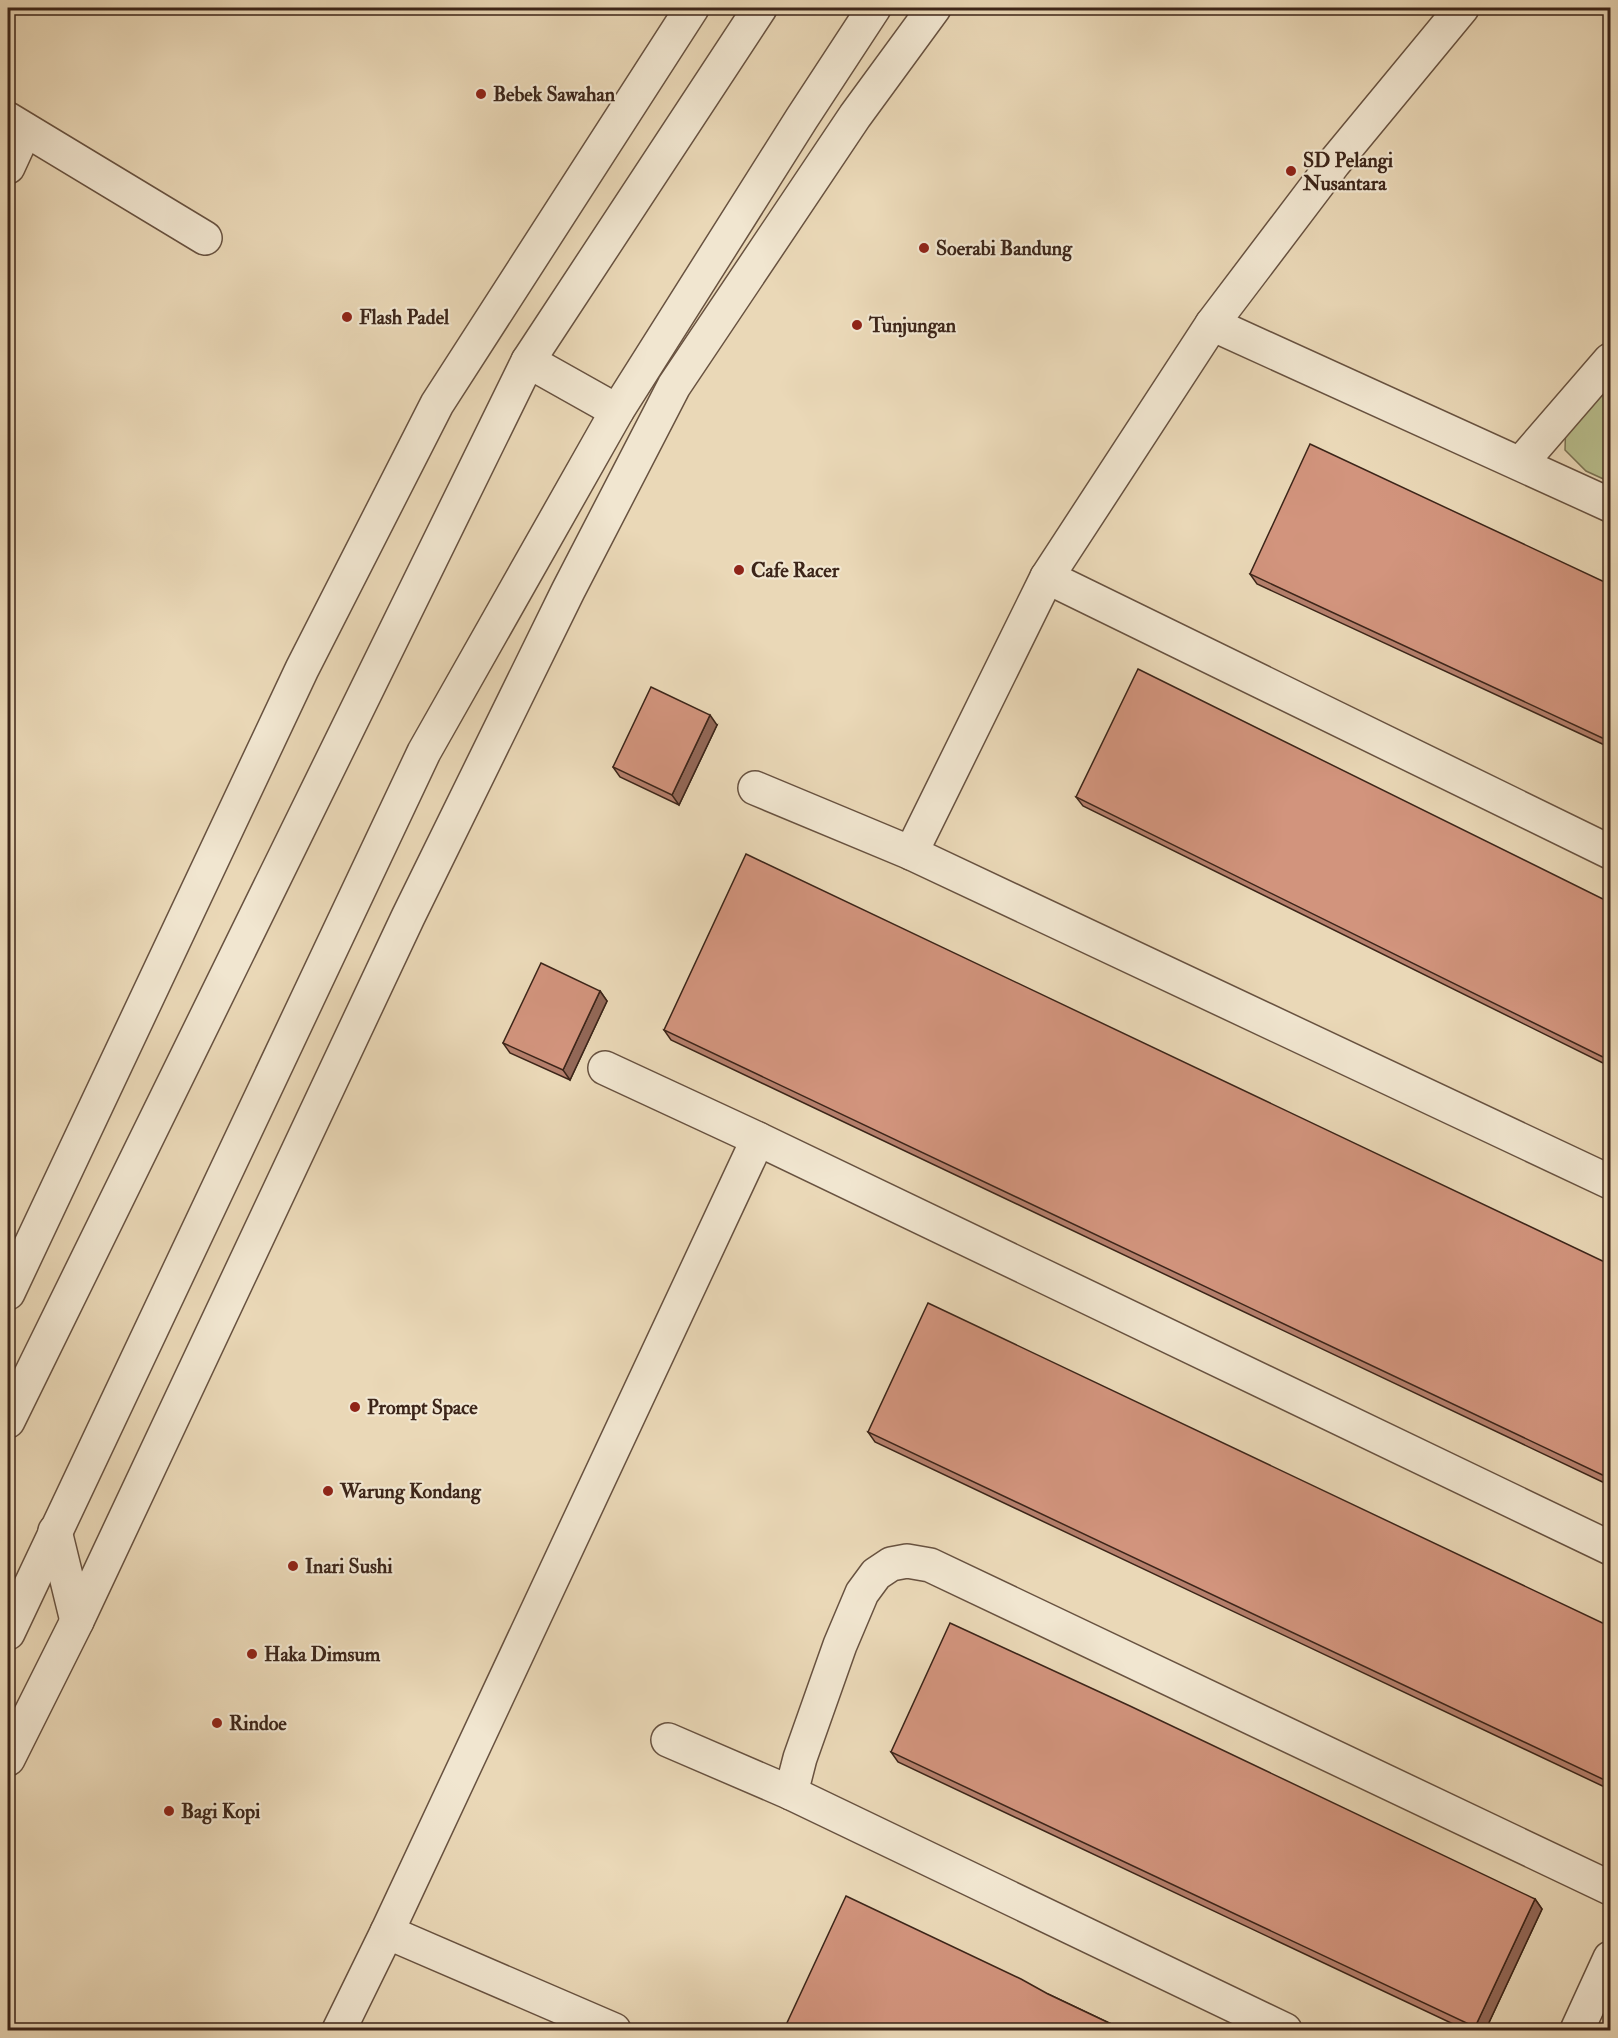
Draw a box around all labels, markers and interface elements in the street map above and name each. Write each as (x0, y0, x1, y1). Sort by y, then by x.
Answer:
place label: Bebek Sawahan (493, 82, 616, 107)
marker: Bebek Sawahan (474, 87, 488, 101)
place label: SD Pelangi Nusantara (1302, 148, 1394, 196)
marker: SD Pelangi Nusantara (1284, 164, 1298, 178)
place label: Soerabi Bandung (936, 236, 1073, 262)
marker: Soerabi Bandung (917, 241, 931, 255)
place label: Flash Padel (359, 305, 450, 330)
marker: Flash Padel (340, 310, 354, 324)
place label: Tunjungan (868, 313, 957, 339)
marker: Tunjungan (850, 318, 864, 332)
place label: Cafe Racer (751, 558, 840, 583)
marker: Cafe Racer (732, 563, 746, 577)
place label: Prompt Space (367, 1395, 478, 1421)
marker: Prompt Space (348, 1400, 362, 1414)
place label: Warung Kondang (339, 1479, 482, 1505)
marker: Warung Kondang (321, 1484, 335, 1498)
place label: Inari Sushi (305, 1554, 393, 1579)
marker: Inari Sushi (286, 1559, 300, 1573)
place label: Haka Dimsum (264, 1642, 381, 1667)
marker: Haka Dimsum (245, 1647, 259, 1661)
place label: Rindoe (229, 1711, 287, 1736)
marker: Rindoe (210, 1716, 224, 1730)
place label: Bagi Kopi (181, 1799, 261, 1825)
marker: Bagi Kopi (162, 1804, 176, 1818)

